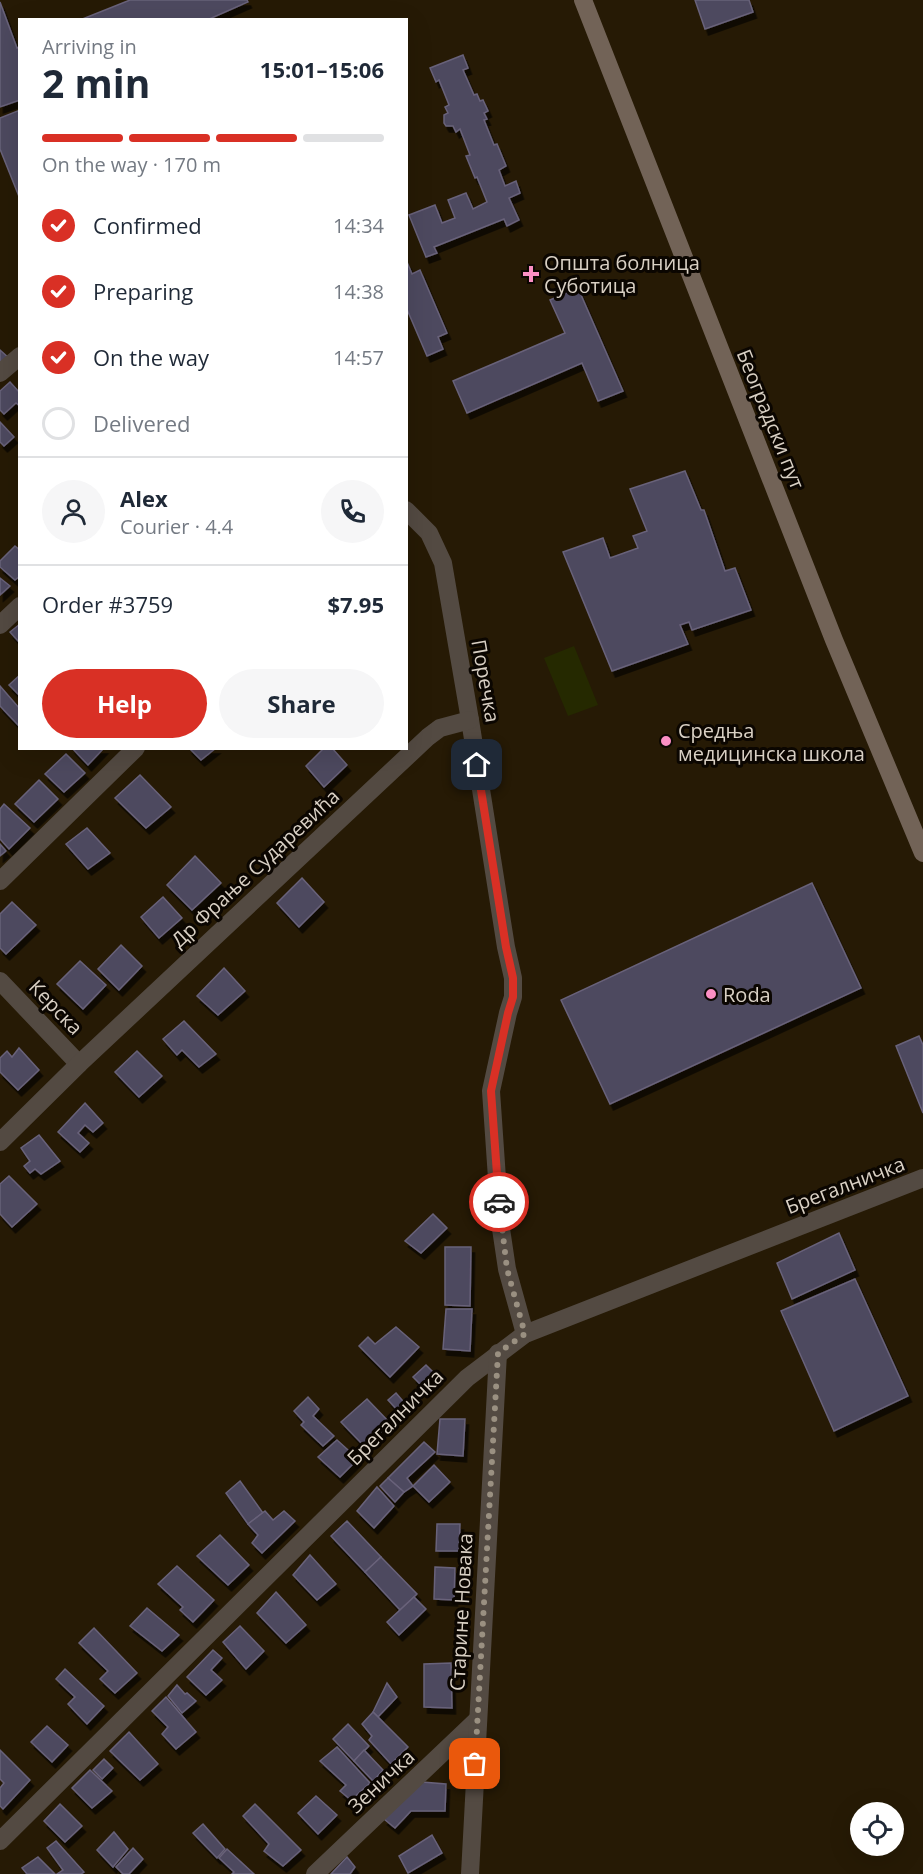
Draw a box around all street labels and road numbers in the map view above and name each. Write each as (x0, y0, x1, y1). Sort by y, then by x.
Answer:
street label: Београдски пут (731, 345, 811, 493)
street label: Поречка (465, 637, 507, 725)
street label: Др Фрање Сударевића (165, 783, 345, 953)
street label: Керска (23, 974, 89, 1040)
street label: Брегалничка (781, 1150, 909, 1220)
street label: Брегалничка (341, 1363, 449, 1471)
street label: Старине Новака (443, 1532, 479, 1692)
street label: Зеничка (342, 1743, 420, 1819)

